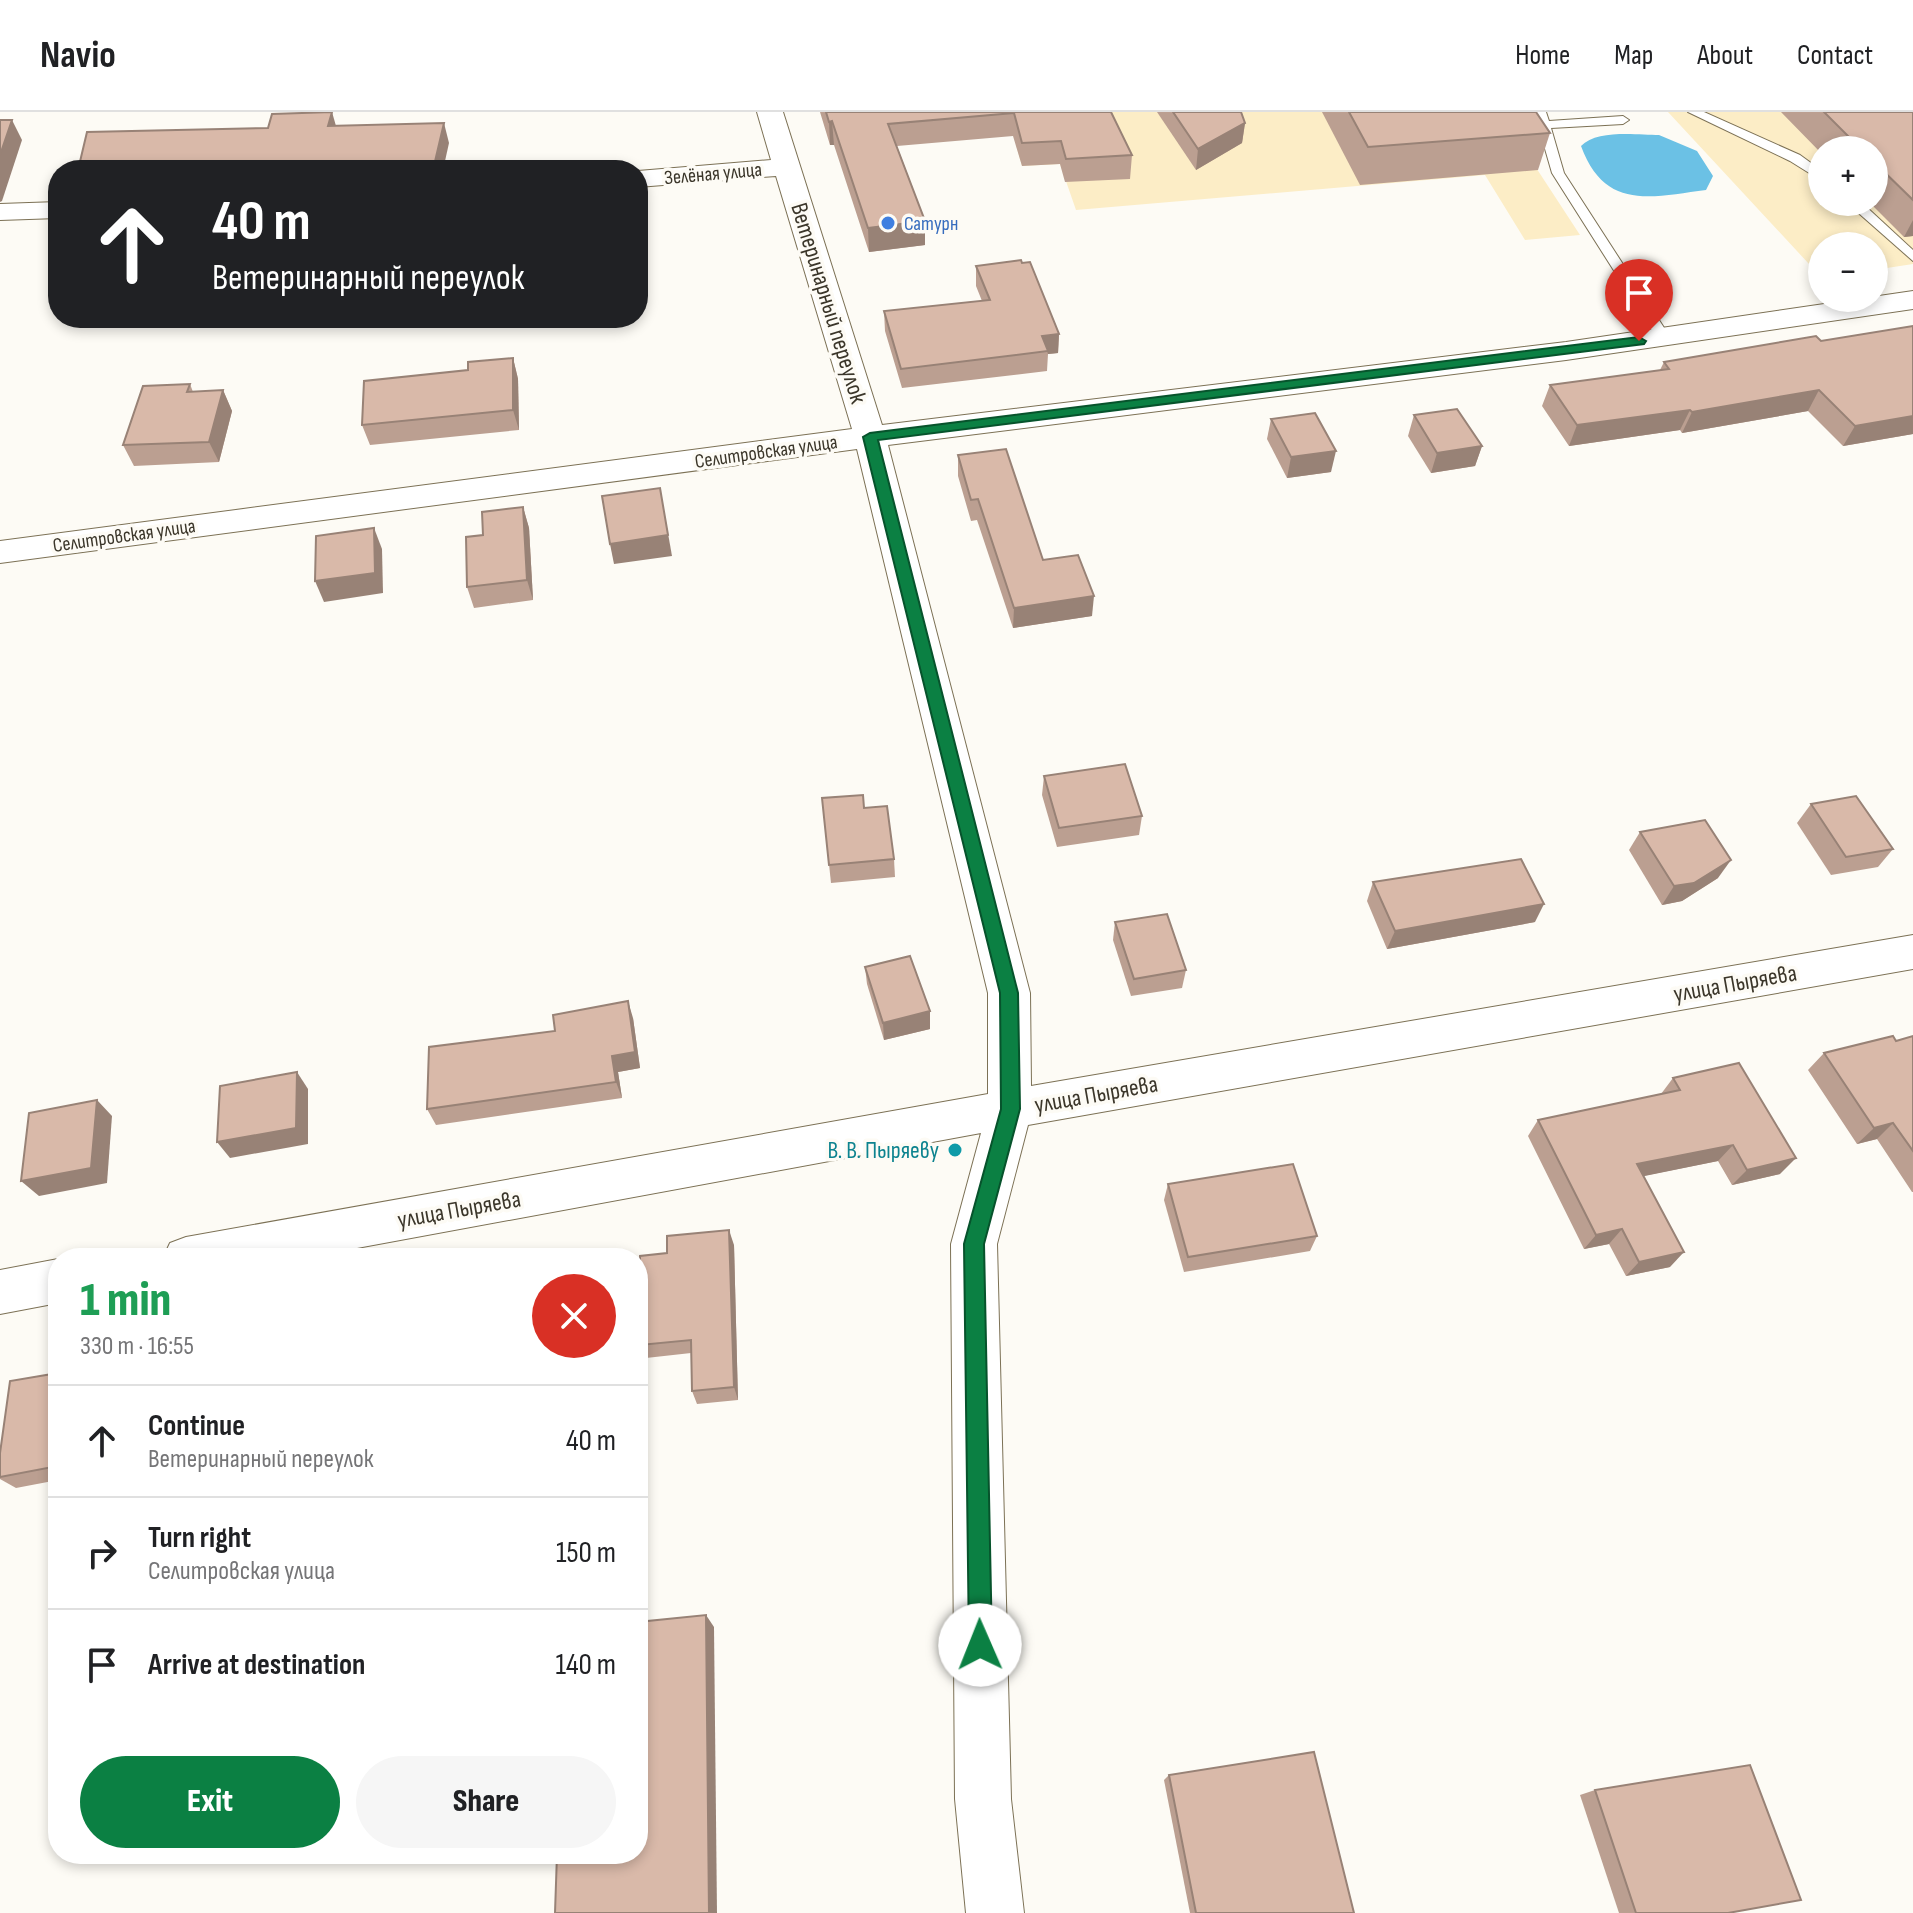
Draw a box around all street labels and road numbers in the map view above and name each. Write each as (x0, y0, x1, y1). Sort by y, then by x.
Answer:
street label: Зелёная улица (663, 158, 763, 190)
street label: Ветеринарный переулок (784, 199, 873, 408)
street label: Селитровская улица (693, 430, 839, 474)
street label: Селитровская улица (51, 514, 197, 558)
street label: улица Пыряева (1671, 958, 1799, 1009)
street label: улица Пыряева (1032, 1069, 1160, 1120)
street label: улица Пыряева (395, 1184, 523, 1235)

